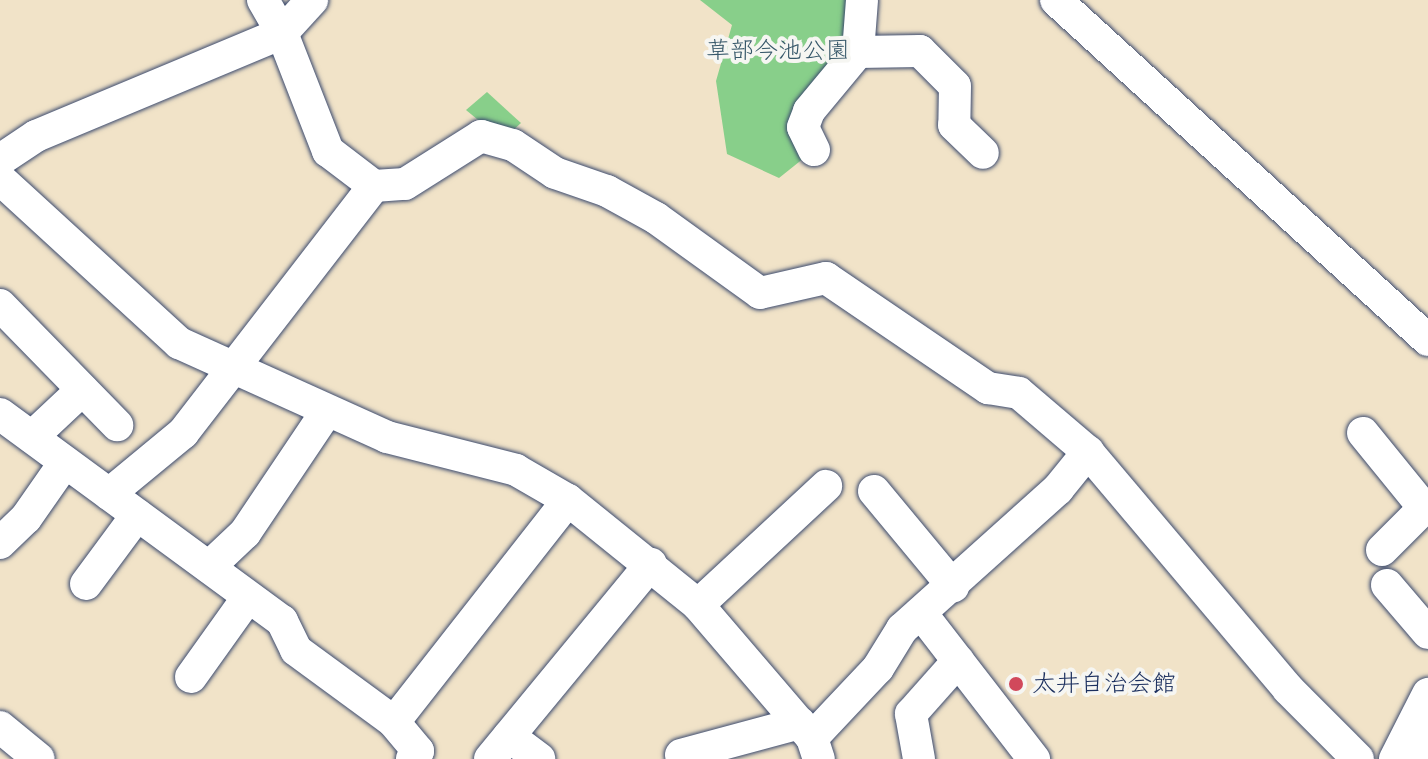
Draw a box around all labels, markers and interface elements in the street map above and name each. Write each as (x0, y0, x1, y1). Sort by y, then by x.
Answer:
park label: 草部今池公園 (706, 37, 850, 65)
place label: 太井自治会館 (1032, 670, 1176, 698)
marker: 太井自治会館 (1007, 675, 1025, 693)

